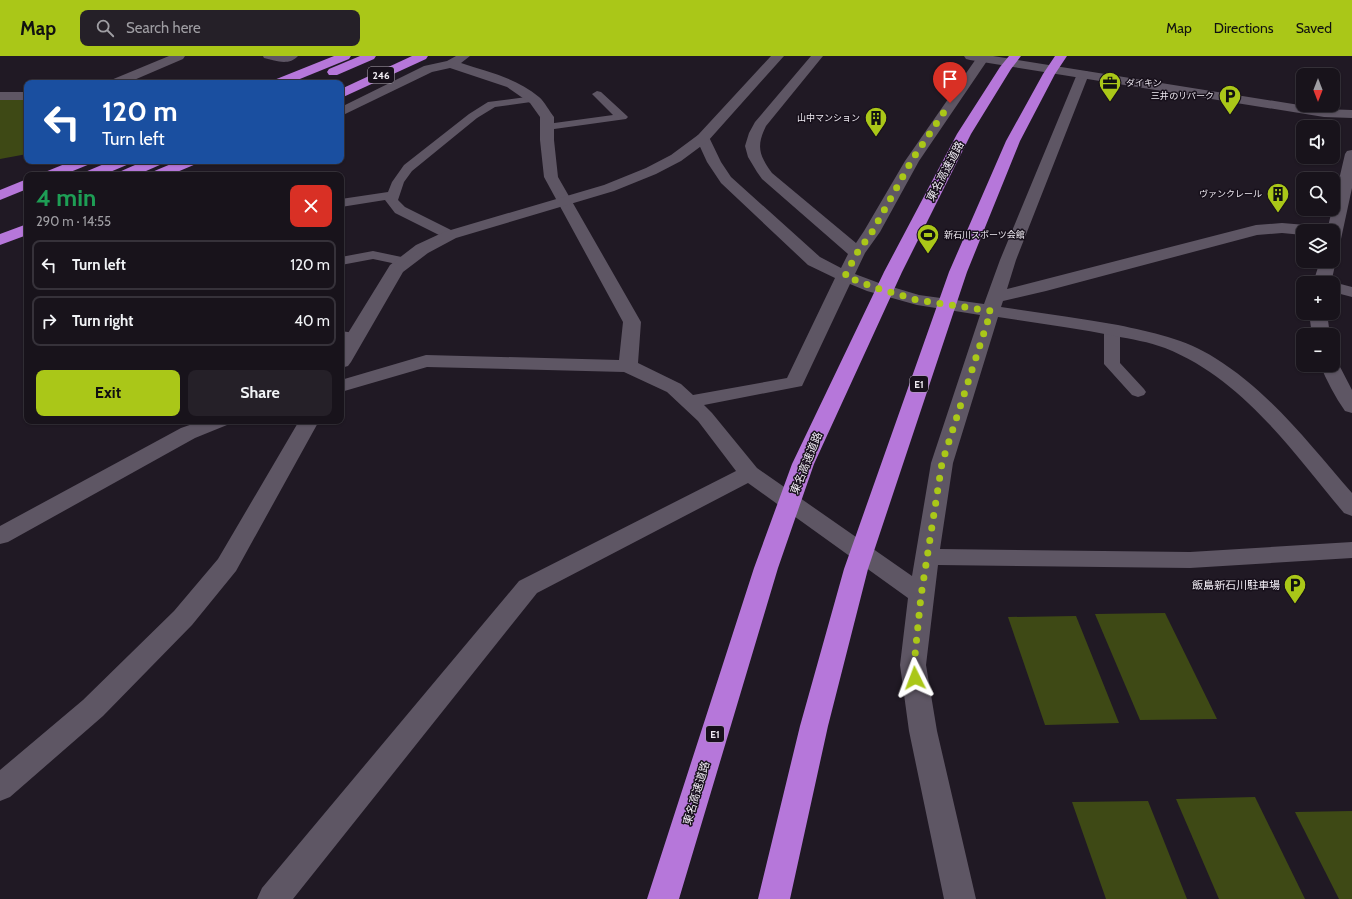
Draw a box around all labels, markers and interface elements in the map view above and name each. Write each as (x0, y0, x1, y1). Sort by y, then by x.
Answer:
search box (80, 10, 360, 46)
text: Map (20, 17, 56, 40)
icon: search (94, 17, 116, 39)
text: Search here (126, 19, 201, 37)
text: Map (1166, 19, 1192, 37)
text: Directions (1214, 19, 1274, 37)
text: Saved (1296, 19, 1332, 37)
pin (933, 62, 967, 103)
road number: 246 (368, 67, 394, 83)
icon: arrive (939, 68, 961, 90)
north arrow (1296, 68, 1340, 112)
map controls (1296, 68, 1340, 372)
office icon: ダイキン (1097, 70, 1123, 103)
place label: ダイキン (1126, 77, 1162, 88)
parking icon: 三井のリパーク (1217, 83, 1243, 116)
place label: 三井のリパーク (1151, 90, 1214, 101)
text: 120 m (102, 94, 178, 128)
icon: left (36, 96, 88, 148)
building icon: 山中マンション (863, 105, 889, 138)
place label: 山中マンション (797, 112, 860, 123)
button: sound (1296, 120, 1340, 164)
text: Turn left (102, 128, 165, 150)
street label: 東名高速道路 (923, 139, 967, 203)
button: search (1296, 172, 1340, 216)
building icon: ヴァンクレール (1265, 181, 1291, 214)
text: 4 min (36, 183, 96, 212)
button: close (290, 185, 332, 227)
place label: ヴァンクレール (1199, 188, 1262, 199)
text: 290 m · 14:55 (36, 213, 111, 229)
sports icon: 新石川スポーツ会館 (915, 222, 941, 255)
button: layers (1296, 224, 1340, 268)
place label: 新石川スポーツ会館 (944, 229, 1025, 240)
icon: left (38, 254, 60, 276)
text: Turn left (72, 256, 126, 274)
text: 120 m (290, 256, 330, 274)
button: + (1296, 276, 1340, 320)
icon: right (38, 310, 60, 332)
text: Turn right (72, 312, 133, 330)
text: 40 m (294, 312, 330, 330)
button: − (1296, 328, 1340, 372)
button: Exit (36, 370, 180, 416)
button: Share (188, 370, 332, 416)
road number: E1 (910, 376, 928, 392)
street label: 東名高速道路 (787, 430, 825, 496)
parking icon: 飯島新石川駐車場 (1282, 572, 1308, 605)
place label: 飯島新石川駐車場 (1192, 578, 1280, 592)
position arrow (894, 657, 936, 699)
road number: E1 (706, 726, 724, 742)
street label: 東名高速道路 (680, 759, 712, 827)

